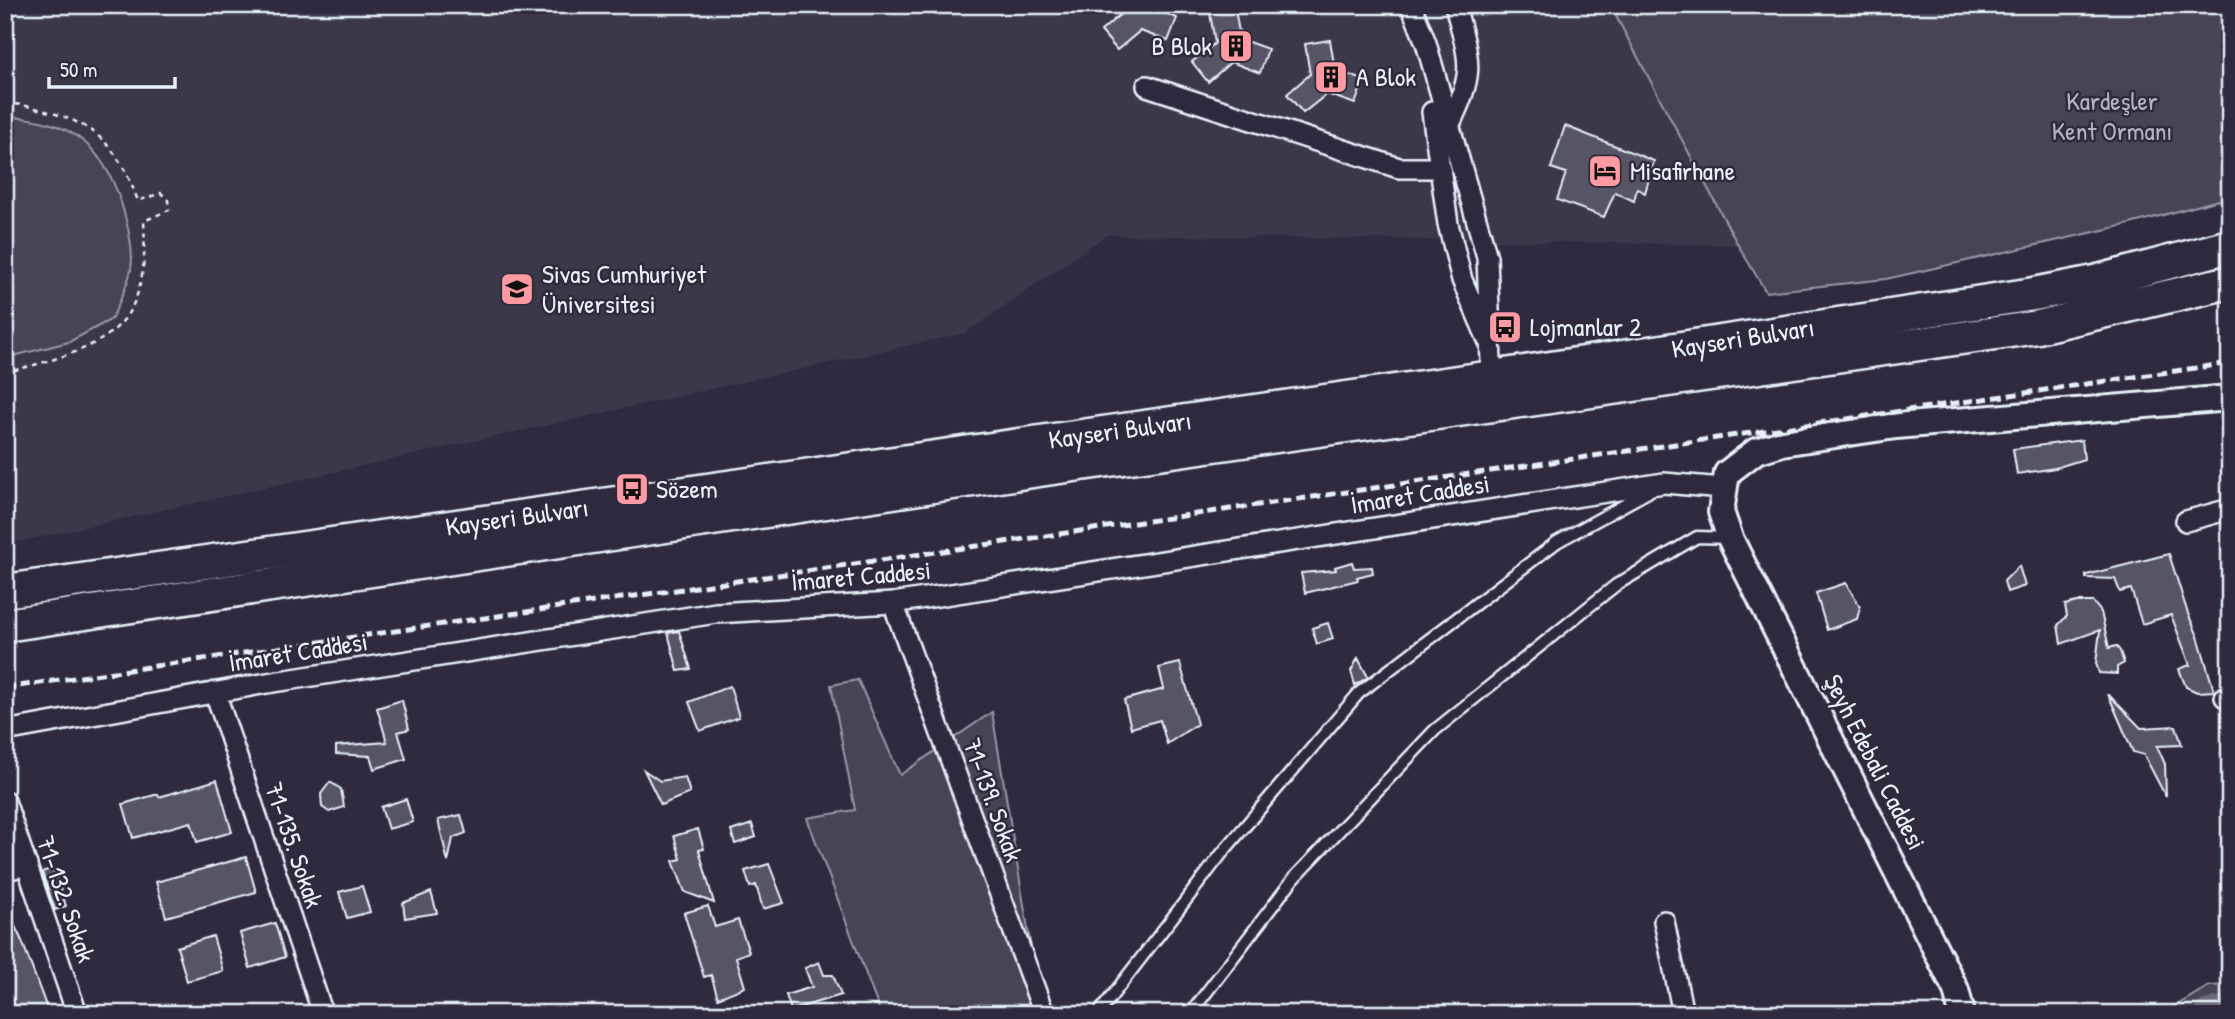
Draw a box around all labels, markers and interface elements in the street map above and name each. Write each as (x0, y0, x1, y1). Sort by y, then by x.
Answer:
building icon: B Blok (1217, 27, 1255, 65)
place label: B Blok (1151, 28, 1212, 63)
scale bar (49, 46, 175, 90)
text: 50 m (60, 55, 97, 84)
building icon: A Blok (1312, 58, 1350, 96)
place label: A Blok (1356, 59, 1416, 94)
park label: Kardeşler Kent Ormanı (2052, 83, 2172, 148)
hotel icon: Misafirhane (1586, 152, 1624, 190)
place label: Misafirhane (1630, 153, 1735, 188)
place label: Sivas Cumhuriyet Üniversitesi (542, 256, 707, 321)
school or university icon: Sivas Cumhuriyet Üniversitesi (498, 270, 536, 308)
bus stop icon: Lojmanlar 2 (1486, 308, 1524, 346)
place label: Lojmanlar 2 (1530, 309, 1641, 344)
street label: Kayseri Bulvarı (1669, 309, 1817, 366)
street label: Kayseri Bulvarı (1046, 402, 1194, 457)
street label: İmaret Caddesi (1348, 465, 1492, 522)
bus stop icon: Sözem (613, 470, 651, 508)
place label: Sözem (656, 471, 718, 506)
street label: Kayseri Bulvarı (443, 489, 591, 544)
street label: İmaret Caddesi (790, 552, 932, 599)
street label: İmaret Caddesi (226, 623, 370, 680)
street label: Şeyh Edebali Caddesi (1816, 668, 1935, 856)
street label: 71-139. Sokak (955, 733, 1032, 867)
street label: 71-135. Sokak (257, 777, 332, 912)
street label: 71-132. Sokak (28, 831, 105, 967)

